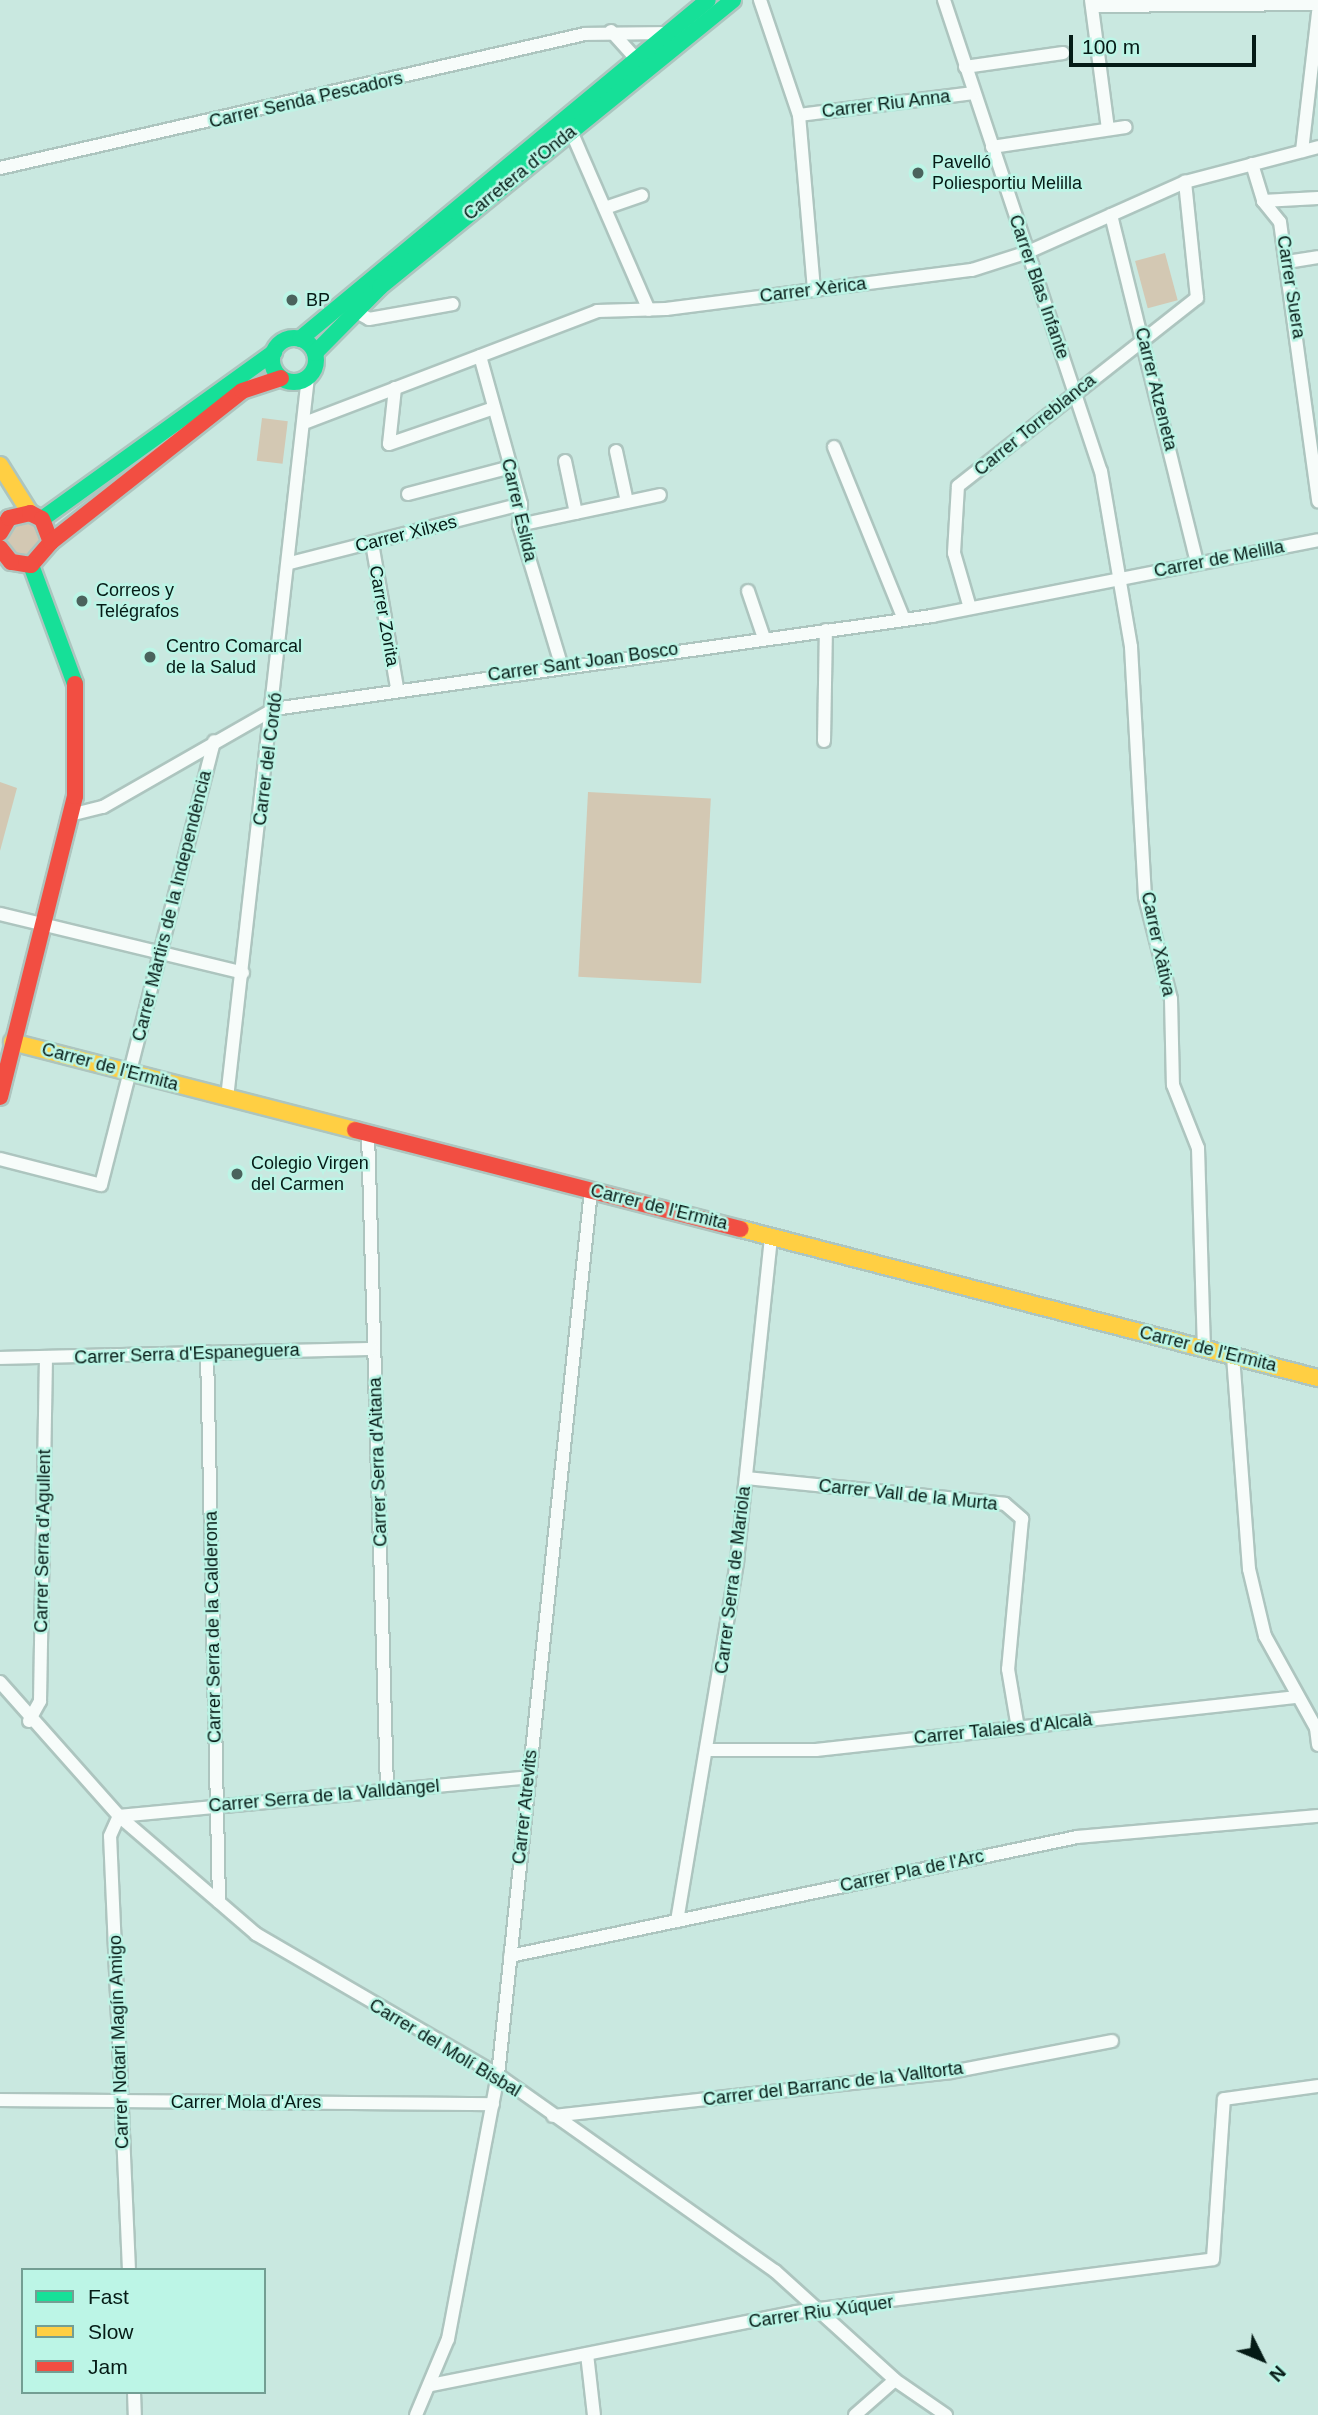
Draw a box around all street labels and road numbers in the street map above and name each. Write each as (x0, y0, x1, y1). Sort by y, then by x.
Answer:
street label: Carrer Senda Pescadors (207, 67, 405, 133)
street label: Carrer Riu Anna (820, 85, 952, 123)
street label: Carretera d'Onda (459, 121, 581, 225)
street label: Carrer Blas Infante (1004, 212, 1074, 362)
street label: Carrer Suera (1272, 234, 1310, 340)
street label: Carrer Xèrica (759, 273, 867, 307)
street label: Carrer Atzeneta (1130, 325, 1182, 453)
street label: Carrer Torreblanca (970, 369, 1100, 481)
street label: Carrer Eslida (497, 456, 541, 564)
street label: Carrer Xilxes (353, 511, 459, 557)
street label: Carrer de Melilla (1152, 536, 1286, 582)
street label: Carrer Zorita (365, 564, 403, 668)
street label: Carrer Sant Joan Bosco (486, 638, 680, 686)
street label: Carrer del Cordó (249, 691, 287, 827)
street label: Carrer Màrtirs de la Independència (128, 768, 216, 1044)
street label: Carrer Xàtiva (1136, 890, 1180, 998)
street label: Carrer de l'Ermita (39, 1038, 181, 1096)
street label: Carrer de l'Ermita (588, 1180, 730, 1234)
street label: Carrer de l'Ermita (1137, 1322, 1279, 1376)
street label: Carrer Serra d'Espaneguera (74, 1339, 300, 1369)
street label: Carrer Serra d'Aitana (364, 1377, 392, 1547)
street label: Carrer Serra d'Agullent (31, 1449, 55, 1633)
street label: Carrer Vall de la Murta (817, 1475, 999, 1515)
street label: Carrer Serra de Mariola (711, 1485, 755, 1675)
street label: Carrer Serra de la Calderona (200, 1511, 226, 1743)
street label: Carrer Talaies d'Alcalà (913, 1709, 1093, 1749)
street label: Carrer Atrevits (508, 1748, 542, 1866)
street label: Carrer Serra de la Valldàngel (208, 1775, 440, 1817)
street label: Carrer Pla de l'Arc (838, 1845, 986, 1897)
street label: Carrer Notari Magín Amigo (104, 1934, 134, 2150)
street label: Carrer del Molí Bisbal (365, 1994, 525, 2102)
street label: Carrer del Barranc de la Valltorta (702, 2057, 964, 2111)
street label: Carrer Mola d'Ares (171, 2091, 321, 2113)
street label: Carrer Riu Xúquer (747, 2291, 895, 2333)

